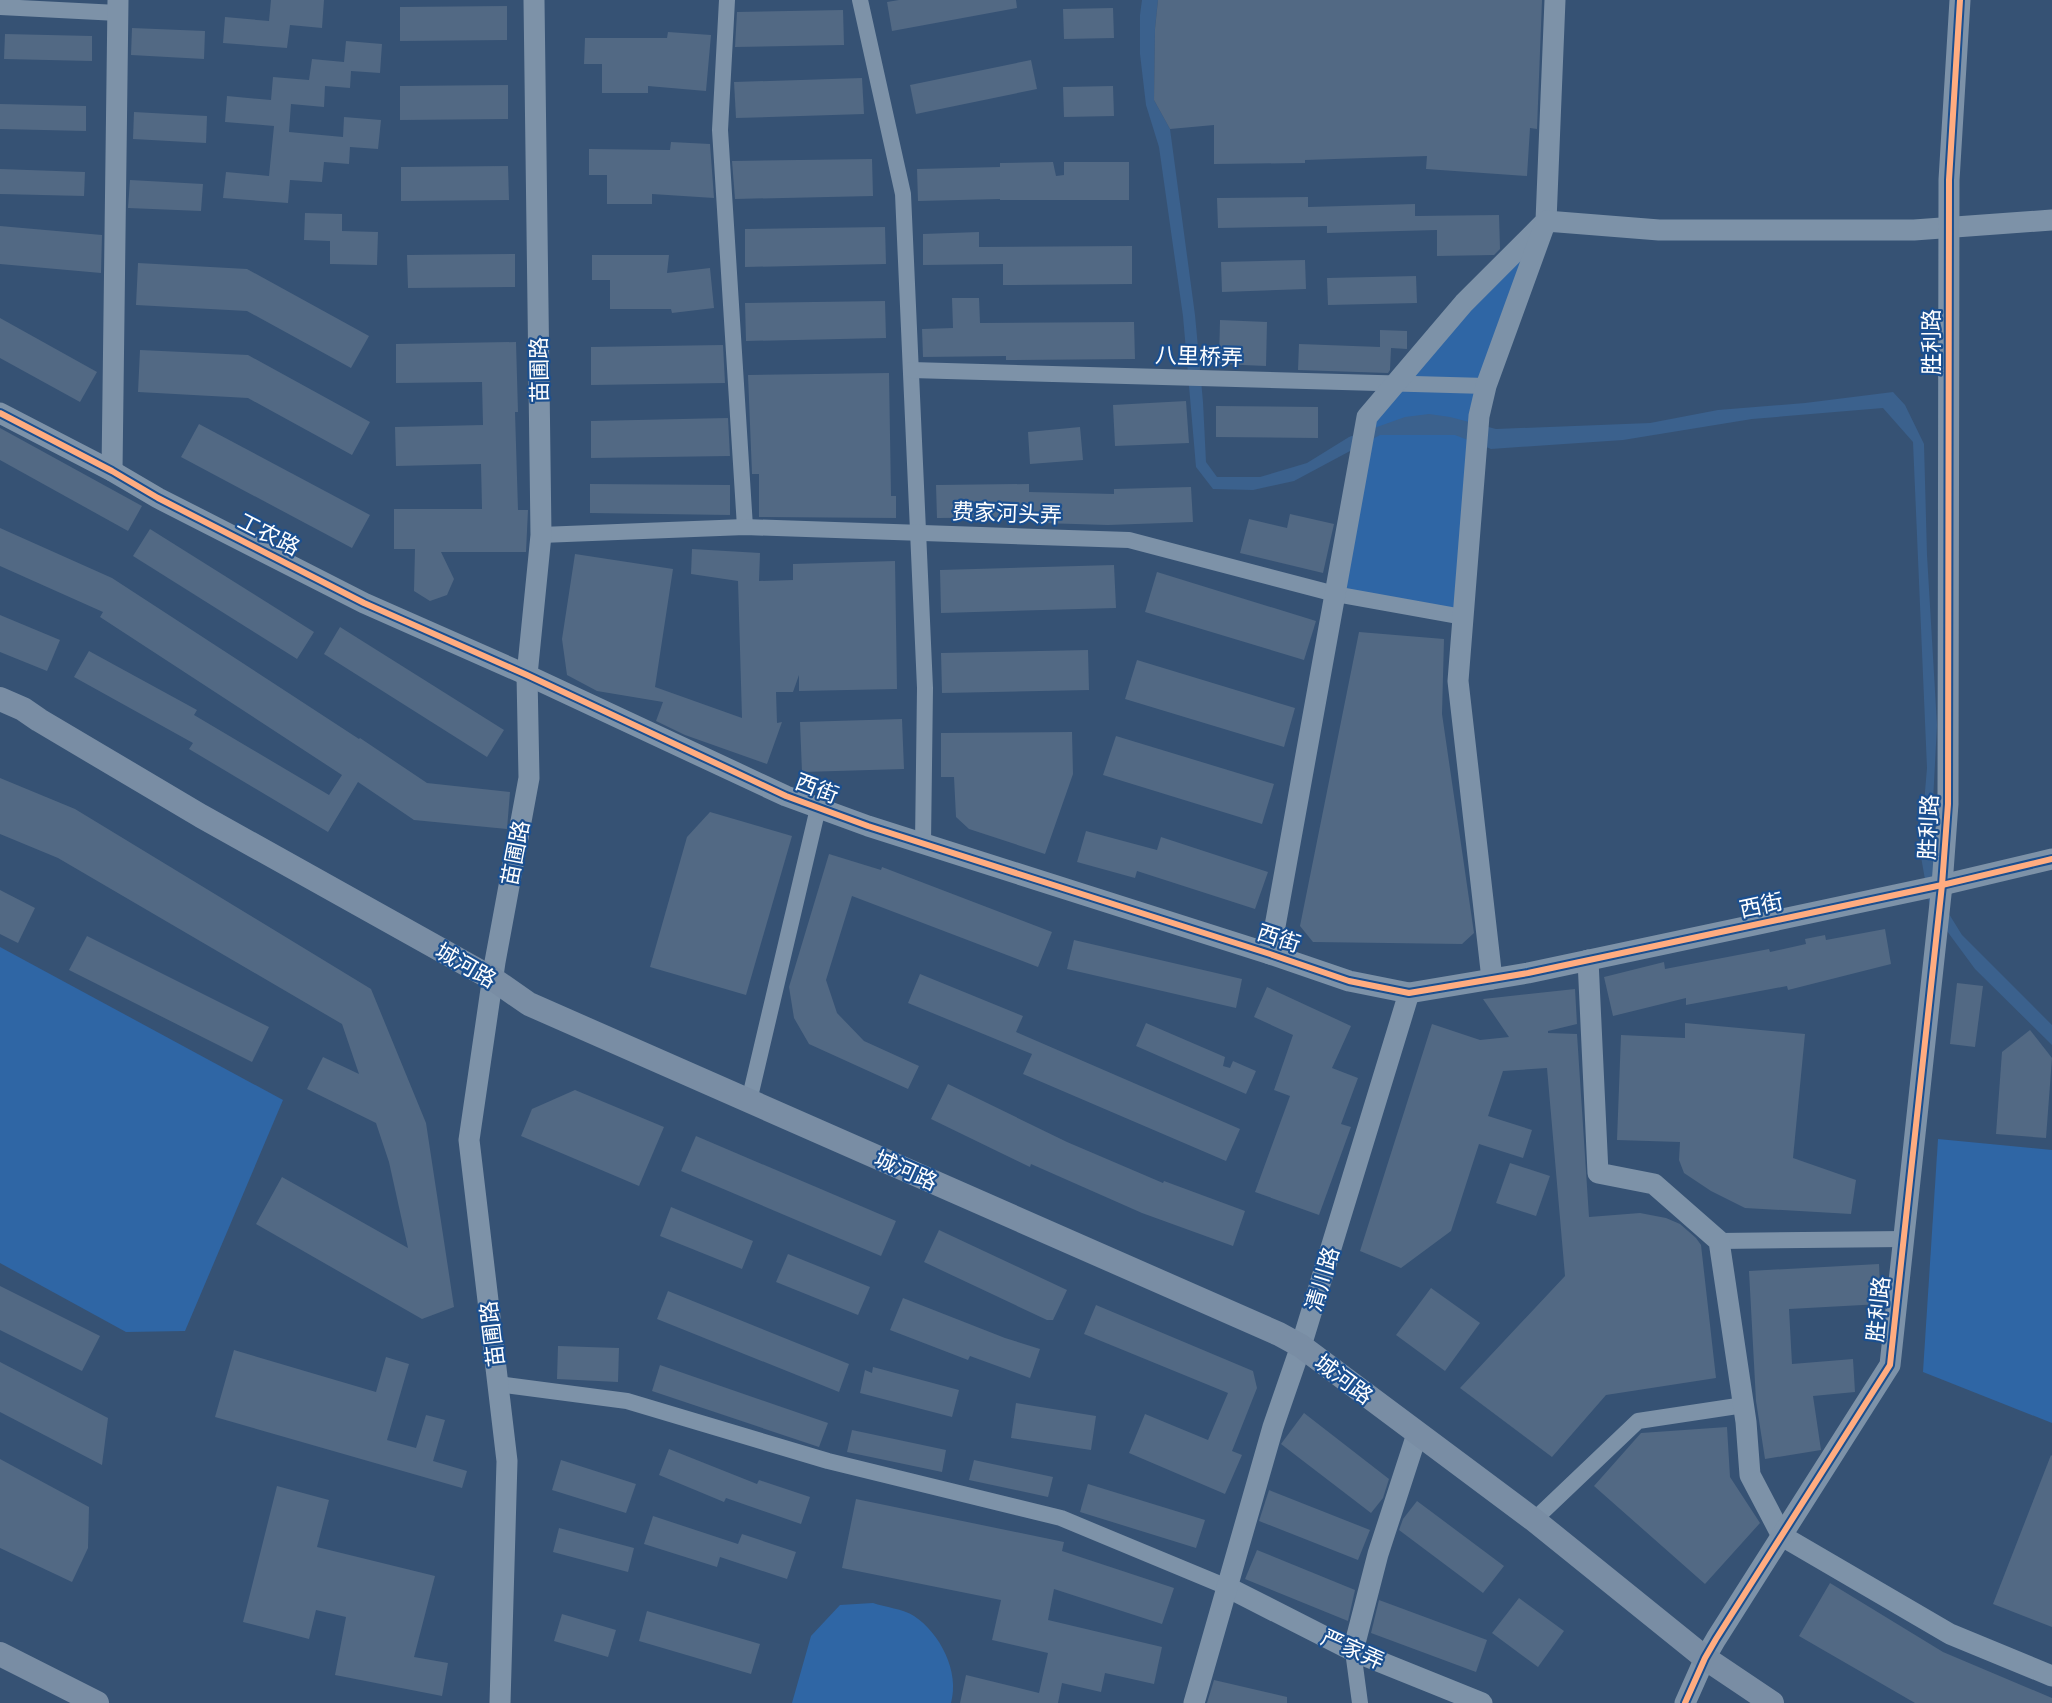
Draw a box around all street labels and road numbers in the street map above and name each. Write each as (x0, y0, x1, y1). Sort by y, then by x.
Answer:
street label: 胜利路 (1915, 309, 1947, 375)
street label: 苗圃路 (522, 337, 556, 403)
street label: 八里桥弄 (1154, 338, 1244, 374)
street label: 费家河头弄 (951, 495, 1063, 531)
street label: 工农路 (232, 505, 306, 563)
street label: 西街 (791, 765, 843, 811)
street label: 胜利路 (1910, 793, 1946, 861)
street label: 苗圃路 (493, 818, 537, 888)
street label: 西街 (1736, 885, 1786, 925)
street label: 西街 (1253, 916, 1305, 960)
street label: 城河路 (429, 935, 503, 995)
street label: 城河路 (869, 1142, 943, 1198)
street label: 清川路 (1297, 1243, 1347, 1315)
street label: 胜利路 (1859, 1275, 1897, 1343)
street label: 苗圃路 (472, 1299, 512, 1369)
street label: 城河路 (1308, 1346, 1380, 1412)
street label: 严家弄 (1316, 1621, 1390, 1677)

